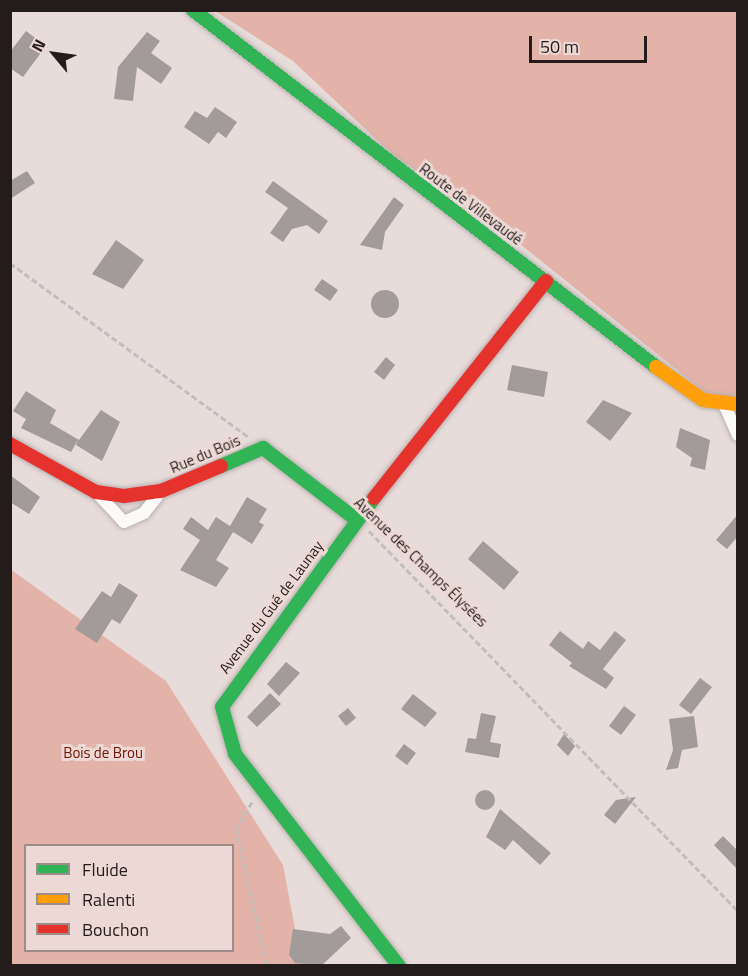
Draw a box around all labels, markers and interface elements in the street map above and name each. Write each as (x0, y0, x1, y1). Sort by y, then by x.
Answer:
north arrow (24, 24, 84, 84)
scale bar (532, 24, 650, 62)
text: 50 m (540, 33, 579, 60)
text: N (25, 35, 51, 56)
street label: Route de Villevaudé (416, 159, 526, 249)
street label: Rue du Bois (167, 431, 243, 477)
street label: Avenue des Champs Élysées (351, 494, 491, 630)
street label: Avenue du Gué de Launay (215, 537, 327, 677)
park label: Bois de Brou (63, 744, 143, 762)
legend (24, 844, 234, 952)
text: Fluide (82, 856, 128, 883)
text: Ralenti (82, 886, 135, 913)
text: Bouchon (82, 916, 149, 943)

